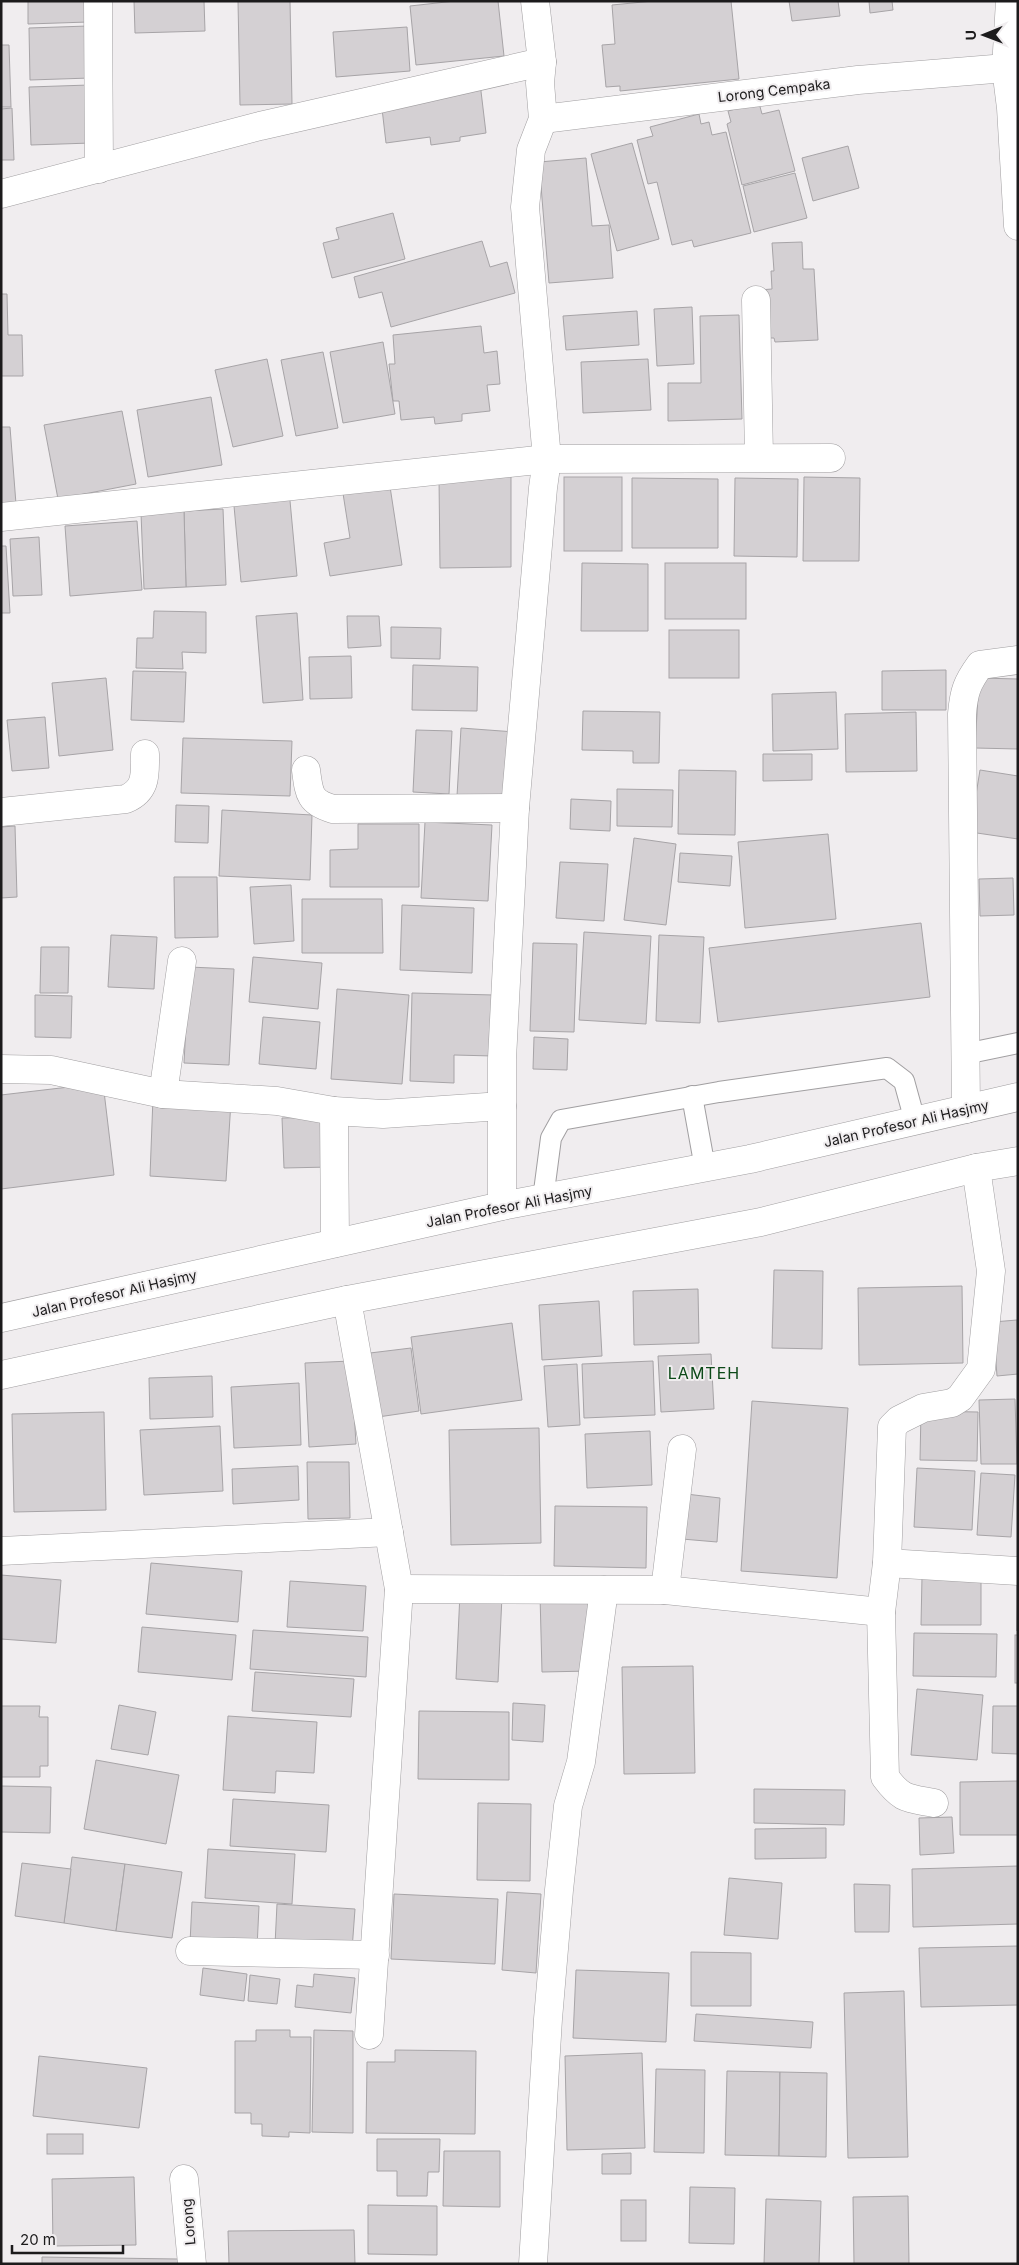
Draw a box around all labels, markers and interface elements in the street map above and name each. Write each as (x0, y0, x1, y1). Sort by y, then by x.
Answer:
north arrow (959, 10, 1009, 60)
text: U (962, 30, 979, 41)
street label: Lorong Cempaka (717, 75, 831, 105)
street label: Jalan Profesor Ali Hasjmy (822, 1096, 990, 1150)
street label: Jalan Profesor Ali Hasjmy (424, 1182, 594, 1230)
street label: Jalan Profesor Ali Hasjmy (30, 1266, 198, 1320)
district label: LAMTEH (668, 1363, 740, 1383)
street label: Lorong (178, 2198, 198, 2246)
scale bar (12, 2222, 124, 2254)
text: 20 m (20, 2230, 56, 2249)

